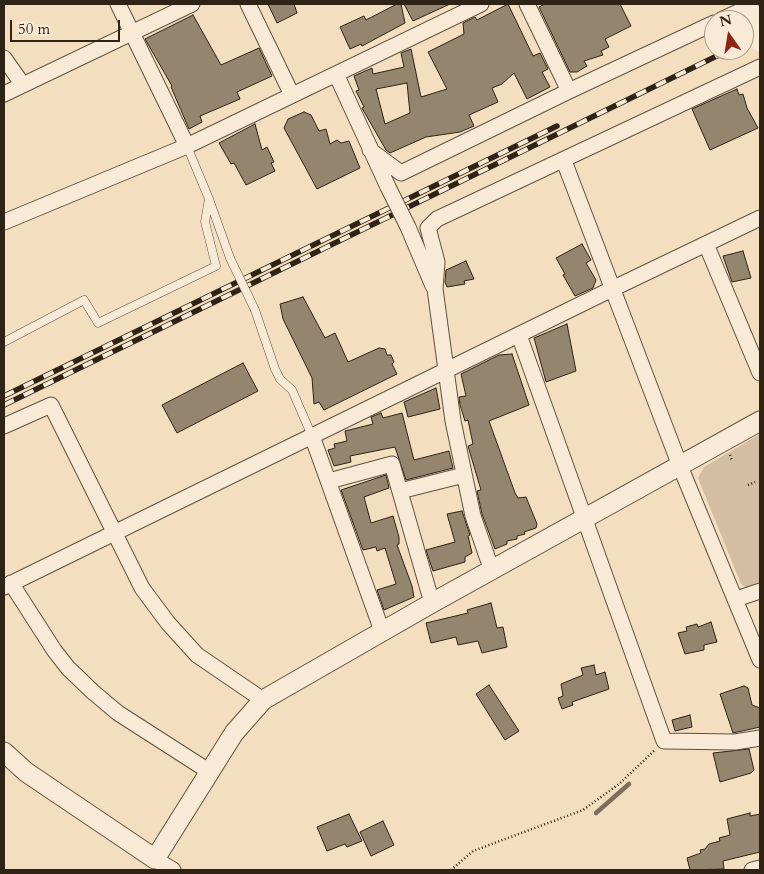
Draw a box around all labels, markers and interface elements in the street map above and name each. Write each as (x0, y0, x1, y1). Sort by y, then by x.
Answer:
scale bar (12, 10, 122, 42)
north arrow (704, 10, 754, 60)
text: N (718, 10, 734, 31)
text: 50 m (18, 19, 50, 39)

